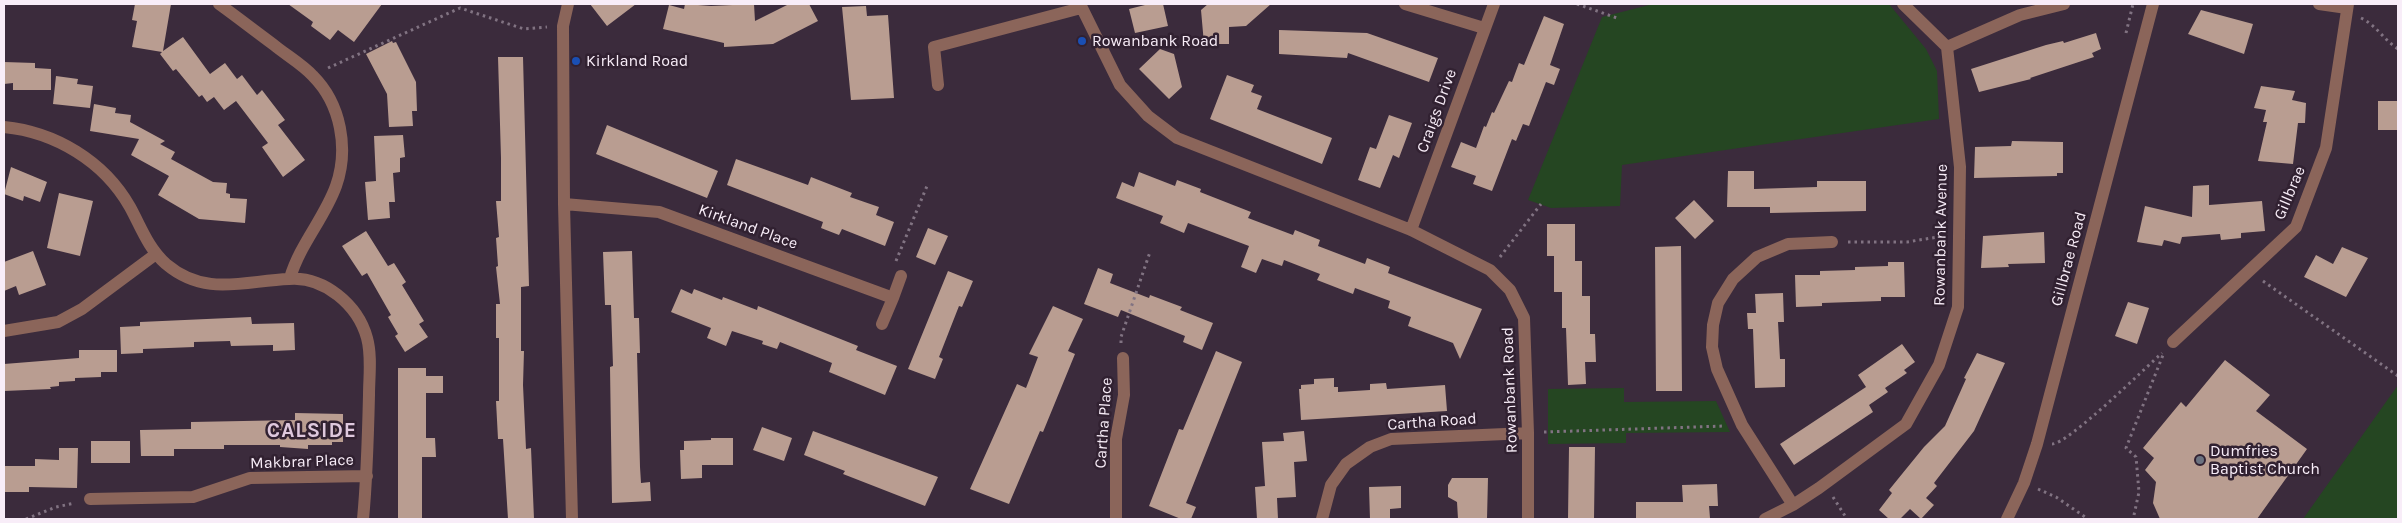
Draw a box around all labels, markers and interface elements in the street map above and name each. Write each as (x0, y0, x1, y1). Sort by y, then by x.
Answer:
place label: Rowanbank Road (1092, 31, 1218, 51)
marker: Rowanbank Road (1076, 35, 1088, 47)
place label: Kirkland Road (586, 51, 688, 71)
marker: Kirkland Road (570, 55, 582, 67)
street label: Craigs Drive (1413, 66, 1461, 156)
street label: Gillbrae (2270, 163, 2310, 223)
street label: Rowanbank Avenue (1930, 164, 1952, 306)
street label: Kirkland Place (696, 200, 800, 254)
street label: Gillbrae Road (2047, 210, 2091, 308)
street label: Rowanbank Road (1498, 327, 1522, 453)
street label: Cartha Place (1091, 377, 1117, 469)
street label: Cartha Road (1387, 409, 1477, 435)
district label: CALSIDE (266, 418, 358, 444)
place label: Dumfries Baptist Church (2210, 441, 2320, 479)
street label: Makbrar Place (250, 451, 354, 473)
marker: Dumfries Baptist Church (2194, 454, 2206, 466)

